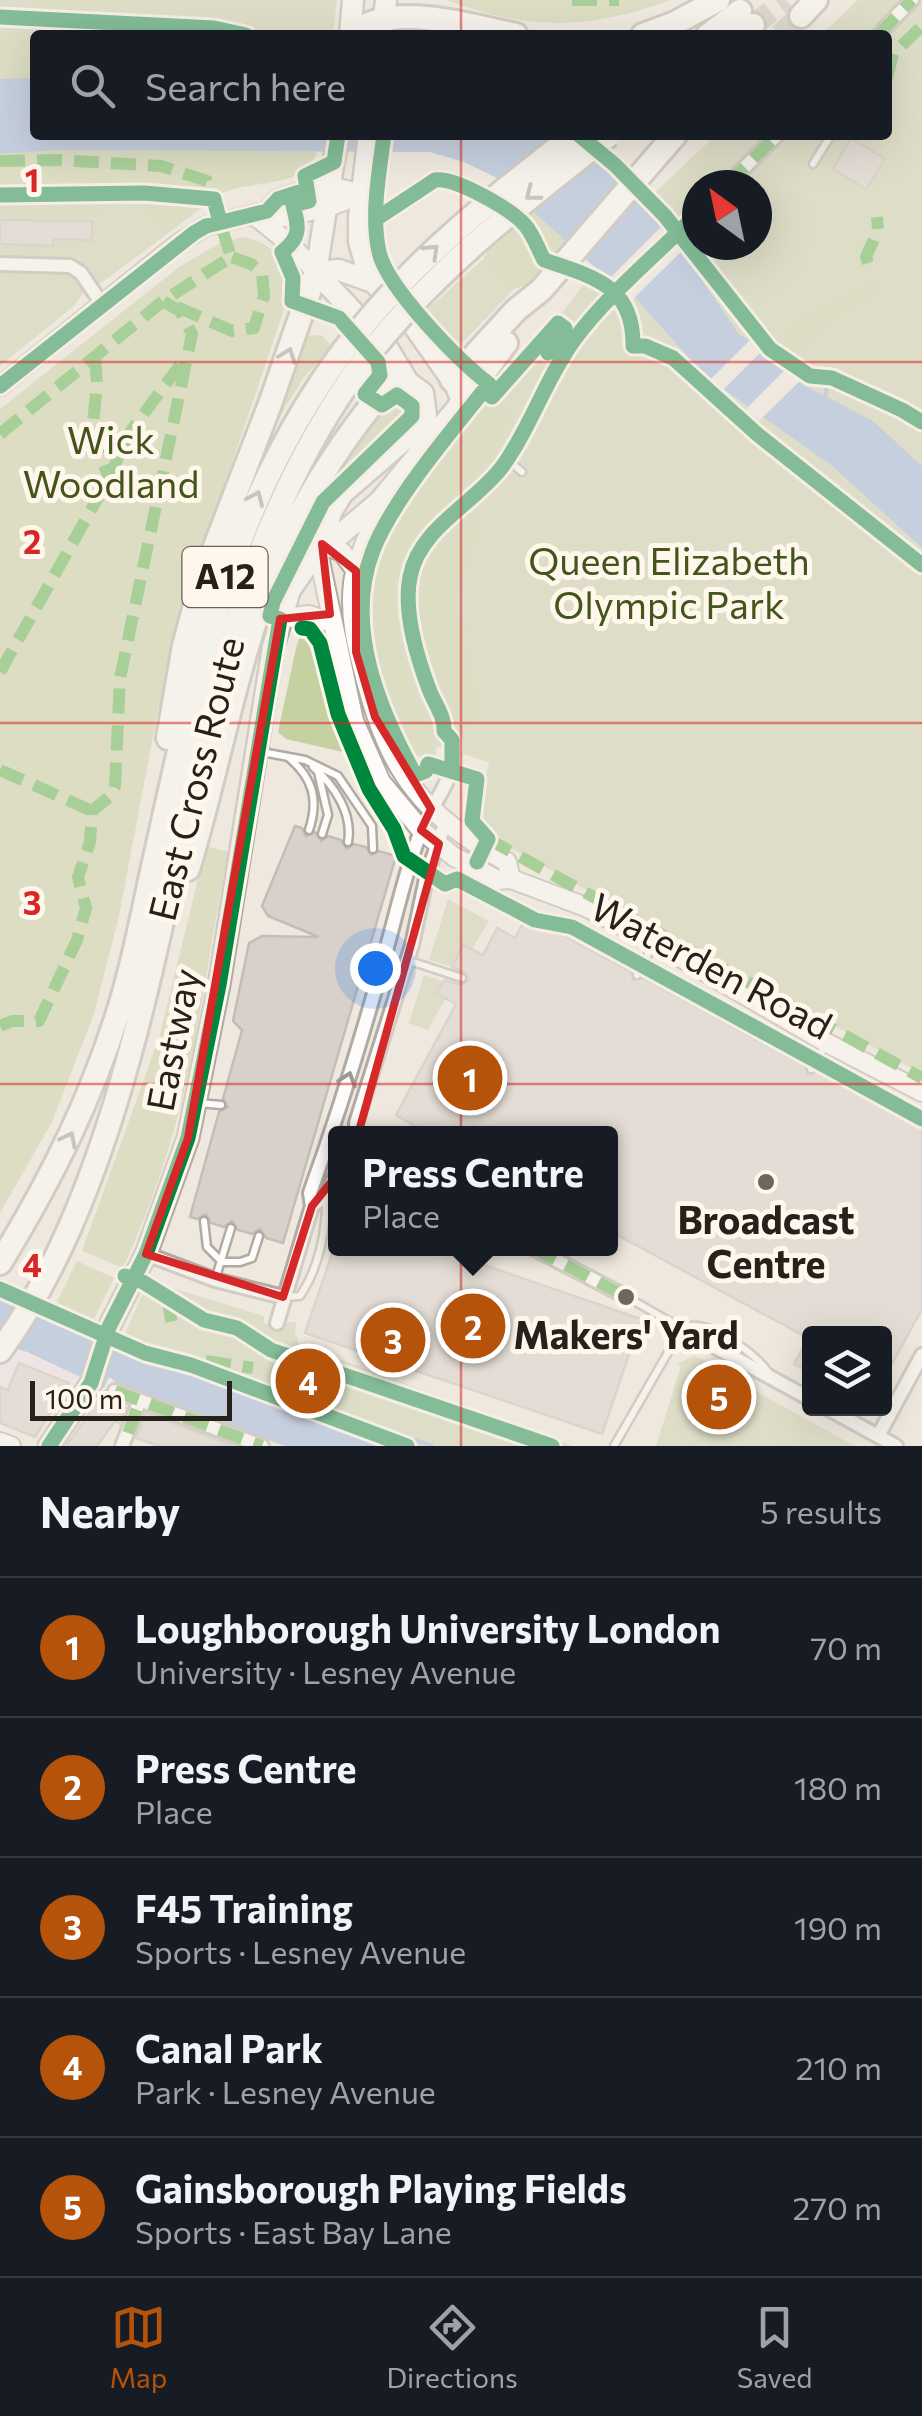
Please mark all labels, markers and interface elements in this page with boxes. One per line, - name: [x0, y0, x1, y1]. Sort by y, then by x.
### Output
- search box: [30, 30, 892, 140]
- icon: search: [65, 58, 120, 113]
- text: Search here: [145, 62, 346, 109]
- text: 1: [25, 159, 39, 199]
- north arrow: [682, 170, 772, 260]
- one-way arrow: [525, 183, 543, 200]
- one-way arrow: [420, 245, 439, 263]
- one-way arrow: [276, 347, 297, 364]
- park label: Wick Woodland: [23, 415, 199, 506]
- one-way arrow: [244, 490, 264, 508]
- text: 2: [23, 521, 41, 561]
- park label: Queen Elizabeth Olympic Park: [528, 536, 810, 627]
- road number: A12: [182, 547, 268, 607]
- street label: East Cross Route: [137, 632, 253, 925]
- text: 3: [23, 882, 41, 922]
- street label: Waterden Road: [584, 882, 841, 1048]
- your location: [350, 943, 401, 994]
- street label: Eastway: [135, 964, 208, 1115]
- pin: 1: [438, 1040, 502, 1116]
- one-way arrow: [336, 1072, 356, 1089]
- popup: [328, 1126, 618, 1256]
- one-way arrow: [57, 1131, 77, 1149]
- text: Press Centre: [362, 1148, 584, 1195]
- marker: Broadcast Centre: [755, 1171, 777, 1193]
- text: Place: [362, 1195, 440, 1235]
- place label: Broadcast Centre: [677, 1195, 855, 1286]
- text: 4: [22, 1244, 42, 1284]
- marker: Makers' Yard: [615, 1286, 637, 1308]
- pin: 2: [440, 1288, 506, 1364]
- pin: 3: [360, 1302, 426, 1378]
- place label: Makers' Yard: [513, 1310, 739, 1357]
- map controls: [802, 1326, 892, 1416]
- button: layers: [802, 1326, 892, 1416]
- pin: 4: [276, 1344, 340, 1418]
- pin: 5: [686, 1360, 752, 1434]
- scale bar: [30, 1376, 232, 1420]
- text: 100 m: [45, 1381, 123, 1415]
- text: Nearby: [40, 1485, 180, 1537]
- text: 5 results: [760, 1491, 882, 1531]
- text: Loughborough University London: [135, 1604, 721, 1651]
- text: 1: [65, 1627, 80, 1667]
- text: 70 m: [810, 1627, 882, 1667]
- text: University · Lesney Avenue: [135, 1651, 516, 1691]
- text: Press Centre: [135, 1744, 357, 1791]
- text: 2: [63, 1767, 82, 1807]
- text: 180 m: [794, 1767, 882, 1807]
- text: Place: [135, 1791, 213, 1831]
- text: F45 Training: [135, 1884, 353, 1931]
- text: 3: [63, 1907, 82, 1947]
- text: 190 m: [794, 1907, 882, 1947]
- text: Sports · Lesney Avenue: [135, 1931, 466, 1971]
- text: Canal Park: [135, 2024, 323, 2071]
- text: 4: [63, 2047, 82, 2087]
- text: 210 m: [796, 2047, 882, 2087]
- text: Park · Lesney Avenue: [135, 2071, 436, 2111]
- text: Gainsborough Playing Fields: [135, 2164, 627, 2211]
- text: 5: [63, 2187, 82, 2227]
- text: 270 m: [793, 2187, 882, 2227]
- text: Sports · East Bay Lane: [135, 2211, 452, 2251]
- tab: Map: [110, 2300, 167, 2394]
- tab: Directions: [386, 2300, 518, 2394]
- tab: Saved: [737, 2300, 812, 2394]

